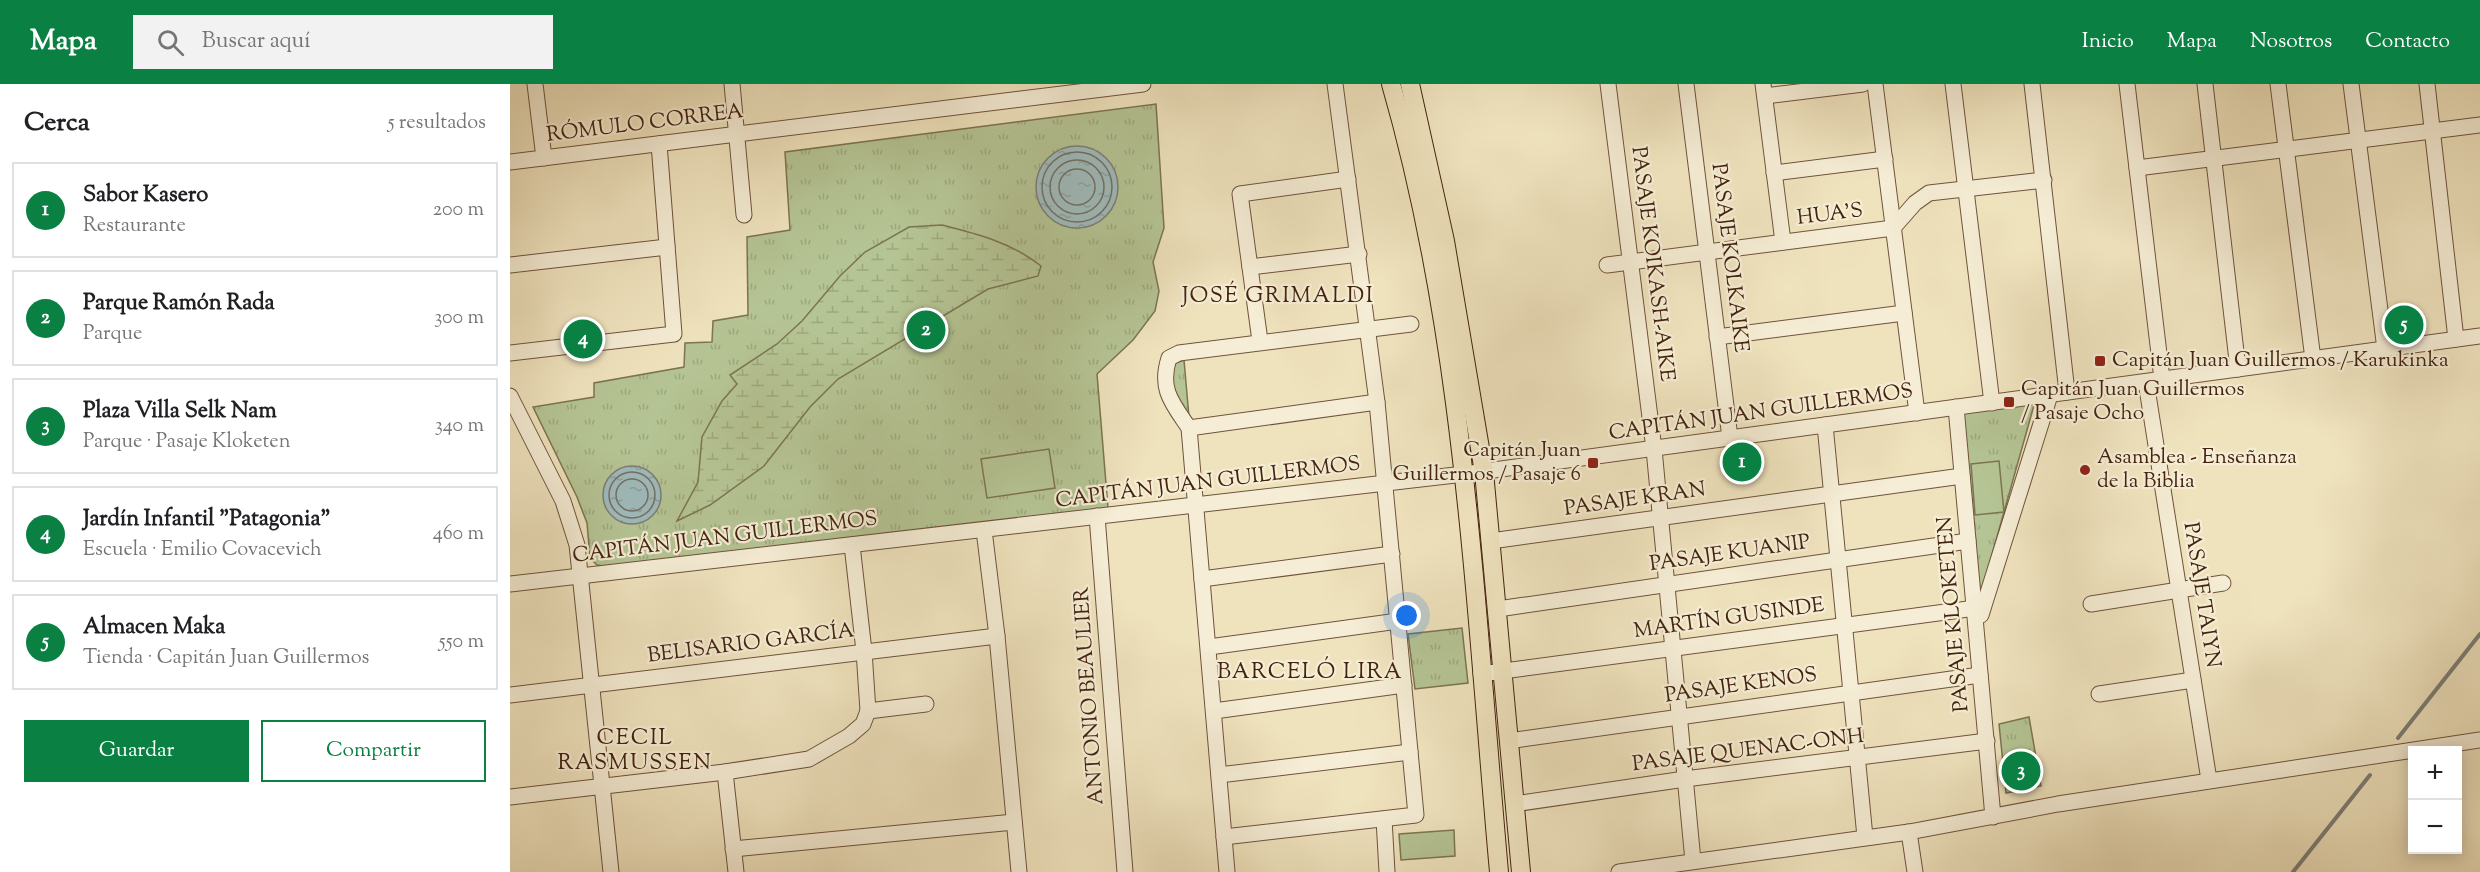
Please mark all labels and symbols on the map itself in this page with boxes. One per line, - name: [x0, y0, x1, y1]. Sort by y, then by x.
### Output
- street label: RÓMULO CORREA: [545, 97, 745, 151]
- street label: PASAJE KOIKASH-AIKE: [1623, 145, 1681, 384]
- street label: PASAJE KOLKAIKE: [1703, 162, 1756, 355]
- street label: HUA'S: [1795, 196, 1865, 234]
- district label: JOSÉ GRIMALDI: [1181, 280, 1374, 313]
- pin: 5: [2384, 302, 2424, 348]
- pin: 2: [906, 308, 946, 352]
- pin: 4: [564, 316, 602, 362]
- place label: Capitán Juan Guillermos / Karukinka: [2112, 346, 2449, 376]
- marker: Capitán Juan Guillermos / Karukinka: [2093, 354, 2107, 368]
- place label: Capitán Juan Guillermos / Pasaje Ocho: [2021, 375, 2244, 429]
- street label: CAPITÁN JUAN GUILLERMOS: [1607, 377, 1915, 449]
- marker: Capitán Juan Guillermos / Pasaje Ocho: [2002, 395, 2016, 409]
- place label: Capitán Juan Guillermos / Pasaje 6: [1393, 436, 1581, 490]
- pin: 1: [1722, 440, 1762, 484]
- place label: Asamblea - Enseñanza de la Biblia: [2097, 443, 2297, 497]
- street label: CAPITÁN JUAN GUILLERMOS: [1054, 449, 1362, 517]
- marker: Capitán Juan Guillermos / Pasaje 6: [1586, 456, 1600, 470]
- marker: Asamblea - Enseñanza de la Biblia: [2078, 463, 2092, 477]
- street label: PASAJE KRAN: [1562, 475, 1708, 525]
- street label: CAPITÁN JUAN GUILLERMOS: [571, 504, 879, 572]
- street label: PASAJE KLOKETEN: [1930, 515, 1978, 713]
- street label: PASAJE TAIYN: [2175, 520, 2227, 670]
- street label: PASAJE KUANIP: [1648, 528, 1812, 580]
- street label: ANTONIO BEAULIER: [1067, 586, 1113, 806]
- street label: MARTÍN GUSINDE: [1632, 591, 1827, 647]
- your location: [1392, 601, 1421, 630]
- street label: BELISARIO GARCÍA: [646, 616, 856, 672]
- district label: BARCELÓ LIRA: [1217, 656, 1403, 689]
- street label: PASAJE KENOS: [1663, 660, 1819, 712]
- street label: PASAJE QUENAC-ONH: [1631, 722, 1866, 780]
- district label: CECIL RASMUSSEN: [558, 723, 712, 780]
- pin: 3: [2002, 748, 2040, 794]

